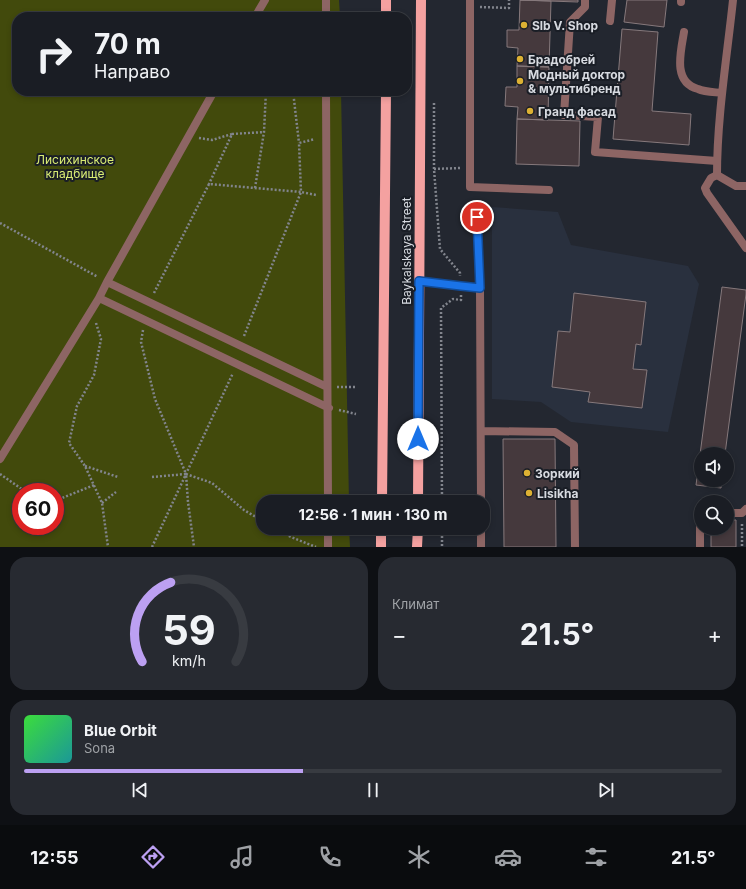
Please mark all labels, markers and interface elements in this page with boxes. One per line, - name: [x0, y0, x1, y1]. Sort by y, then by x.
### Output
- place label: Slb V. Shop: [532, 18, 598, 33]
- marker: Slb V. Shop: [519, 20, 529, 30]
- text: 70 m: [94, 27, 161, 61]
- icon: right: [28, 28, 80, 80]
- place label: Брадобрей: [528, 52, 595, 67]
- marker: Брадобрей: [515, 54, 525, 64]
- text: Направо: [94, 61, 170, 82]
- place label: Модный доктор & мультибренд: [528, 67, 626, 96]
- marker: Модный доктор & мультибренд: [515, 76, 525, 86]
- place label: Гранд фасад: [538, 104, 616, 119]
- marker: Гранд фасад: [525, 106, 535, 116]
- park label: Лисихинское кладбище: [36, 152, 114, 181]
- street label: Baykalskaya Street: [399, 197, 414, 305]
- pin: [460, 200, 494, 234]
- icon: arrive: [466, 206, 488, 228]
- position arrow: [397, 418, 439, 460]
- map controls: [694, 447, 734, 535]
- button: sound: [694, 447, 734, 487]
- place label: Зоркий: [535, 466, 580, 481]
- marker: Зоркий: [522, 468, 532, 478]
- speed limit sign: 60: [12, 483, 64, 535]
- place label: Lisikha: [537, 486, 578, 501]
- marker: Lisikha: [524, 488, 534, 498]
- button: search: [694, 495, 734, 535]
- text: 12:56 · 1 мин · 130 m: [299, 505, 447, 524]
- text: Климат: [392, 596, 439, 612]
- text: 59: [162, 604, 216, 654]
- text: 21.5°: [520, 616, 594, 652]
- text: −: [392, 622, 407, 648]
- text: +: [707, 622, 722, 648]
- text: km/h: [172, 651, 206, 668]
- text: Blue Orbit: [84, 721, 157, 740]
- text: Sona: [84, 740, 115, 756]
- icon: previous: [129, 779, 151, 801]
- icon: pause: [362, 779, 384, 801]
- icon: next: [595, 779, 617, 801]
- icon: directions: [139, 843, 167, 871]
- icon: music: [228, 843, 256, 871]
- icon: phone: [316, 843, 344, 871]
- icon: climate: [405, 843, 433, 871]
- icon: car: [494, 843, 522, 871]
- icon: filters: [582, 843, 610, 871]
- text: 12:55: [30, 847, 78, 868]
- text: 21.5°: [671, 847, 716, 868]

